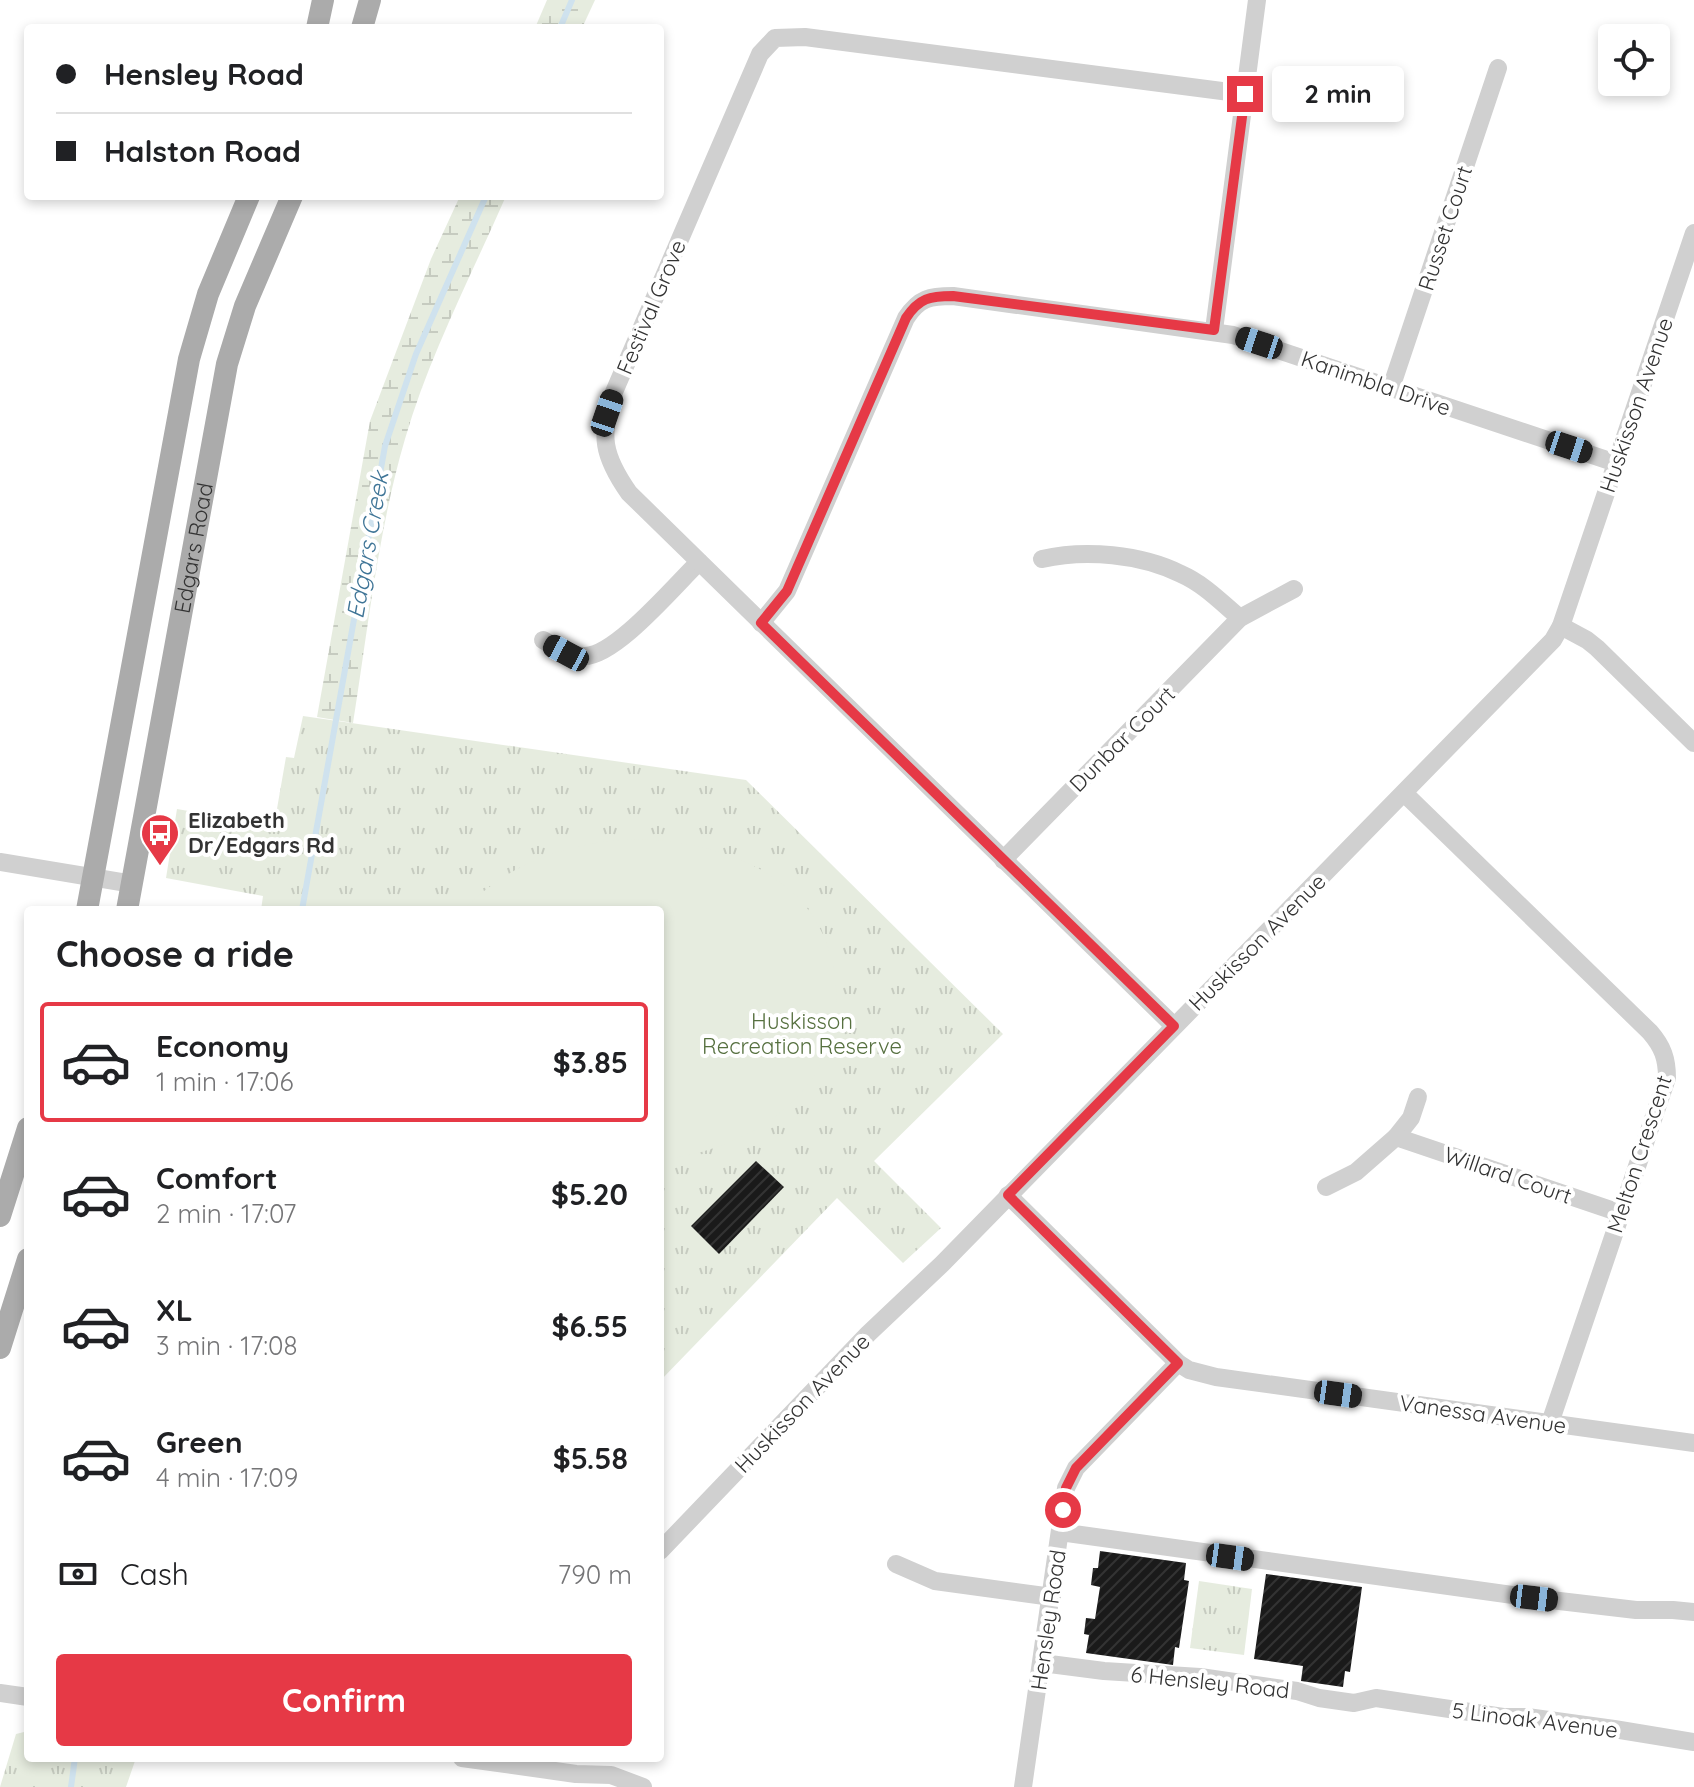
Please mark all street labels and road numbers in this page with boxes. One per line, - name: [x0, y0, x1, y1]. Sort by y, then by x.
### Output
- street label: Russet Court: [1412, 162, 1478, 294]
- street label: Festival Grove: [610, 236, 692, 378]
- street label: Huskisson Avenue: [1593, 314, 1679, 496]
- street label: Kanimbla Drive: [1298, 344, 1454, 422]
- street label: Edgars Road: [168, 481, 219, 616]
- street label: Dunbar Court: [1063, 680, 1181, 798]
- street label: Huskisson Avenue: [1182, 867, 1332, 1017]
- street label: Melton Crescent: [1600, 1072, 1678, 1236]
- street label: Willard Court: [1441, 1140, 1575, 1210]
- street label: Huskisson Avenue: [728, 1327, 876, 1479]
- street label: Vanessa Avenue: [1398, 1388, 1568, 1440]
- street label: Hensley Road: [1024, 1548, 1072, 1692]
- street label: 6 Hensley Road: [1129, 1660, 1291, 1704]
- street label: 5 Linoak Avenue: [1451, 1696, 1619, 1744]

